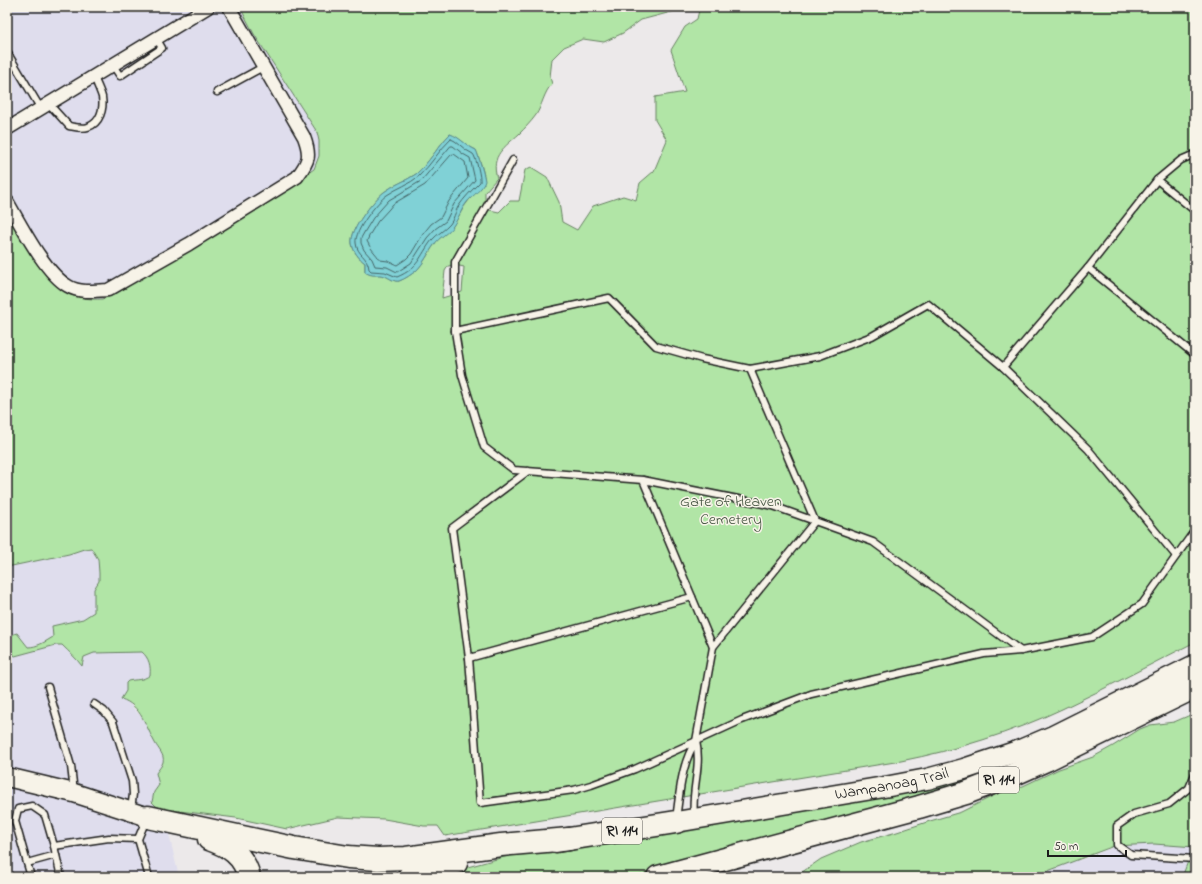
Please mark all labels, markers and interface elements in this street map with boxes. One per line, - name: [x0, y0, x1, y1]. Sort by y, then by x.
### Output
- park label: Gate of Heaven Cemetery: [680, 490, 782, 532]
- street label: Wampanoag Trail: [833, 762, 952, 807]
- road number: RI 114: [979, 767, 1019, 793]
- road number: RI 114: [602, 818, 642, 844]
- scale bar: [1048, 832, 1126, 858]
- text: 50 m: [1054, 838, 1078, 856]

